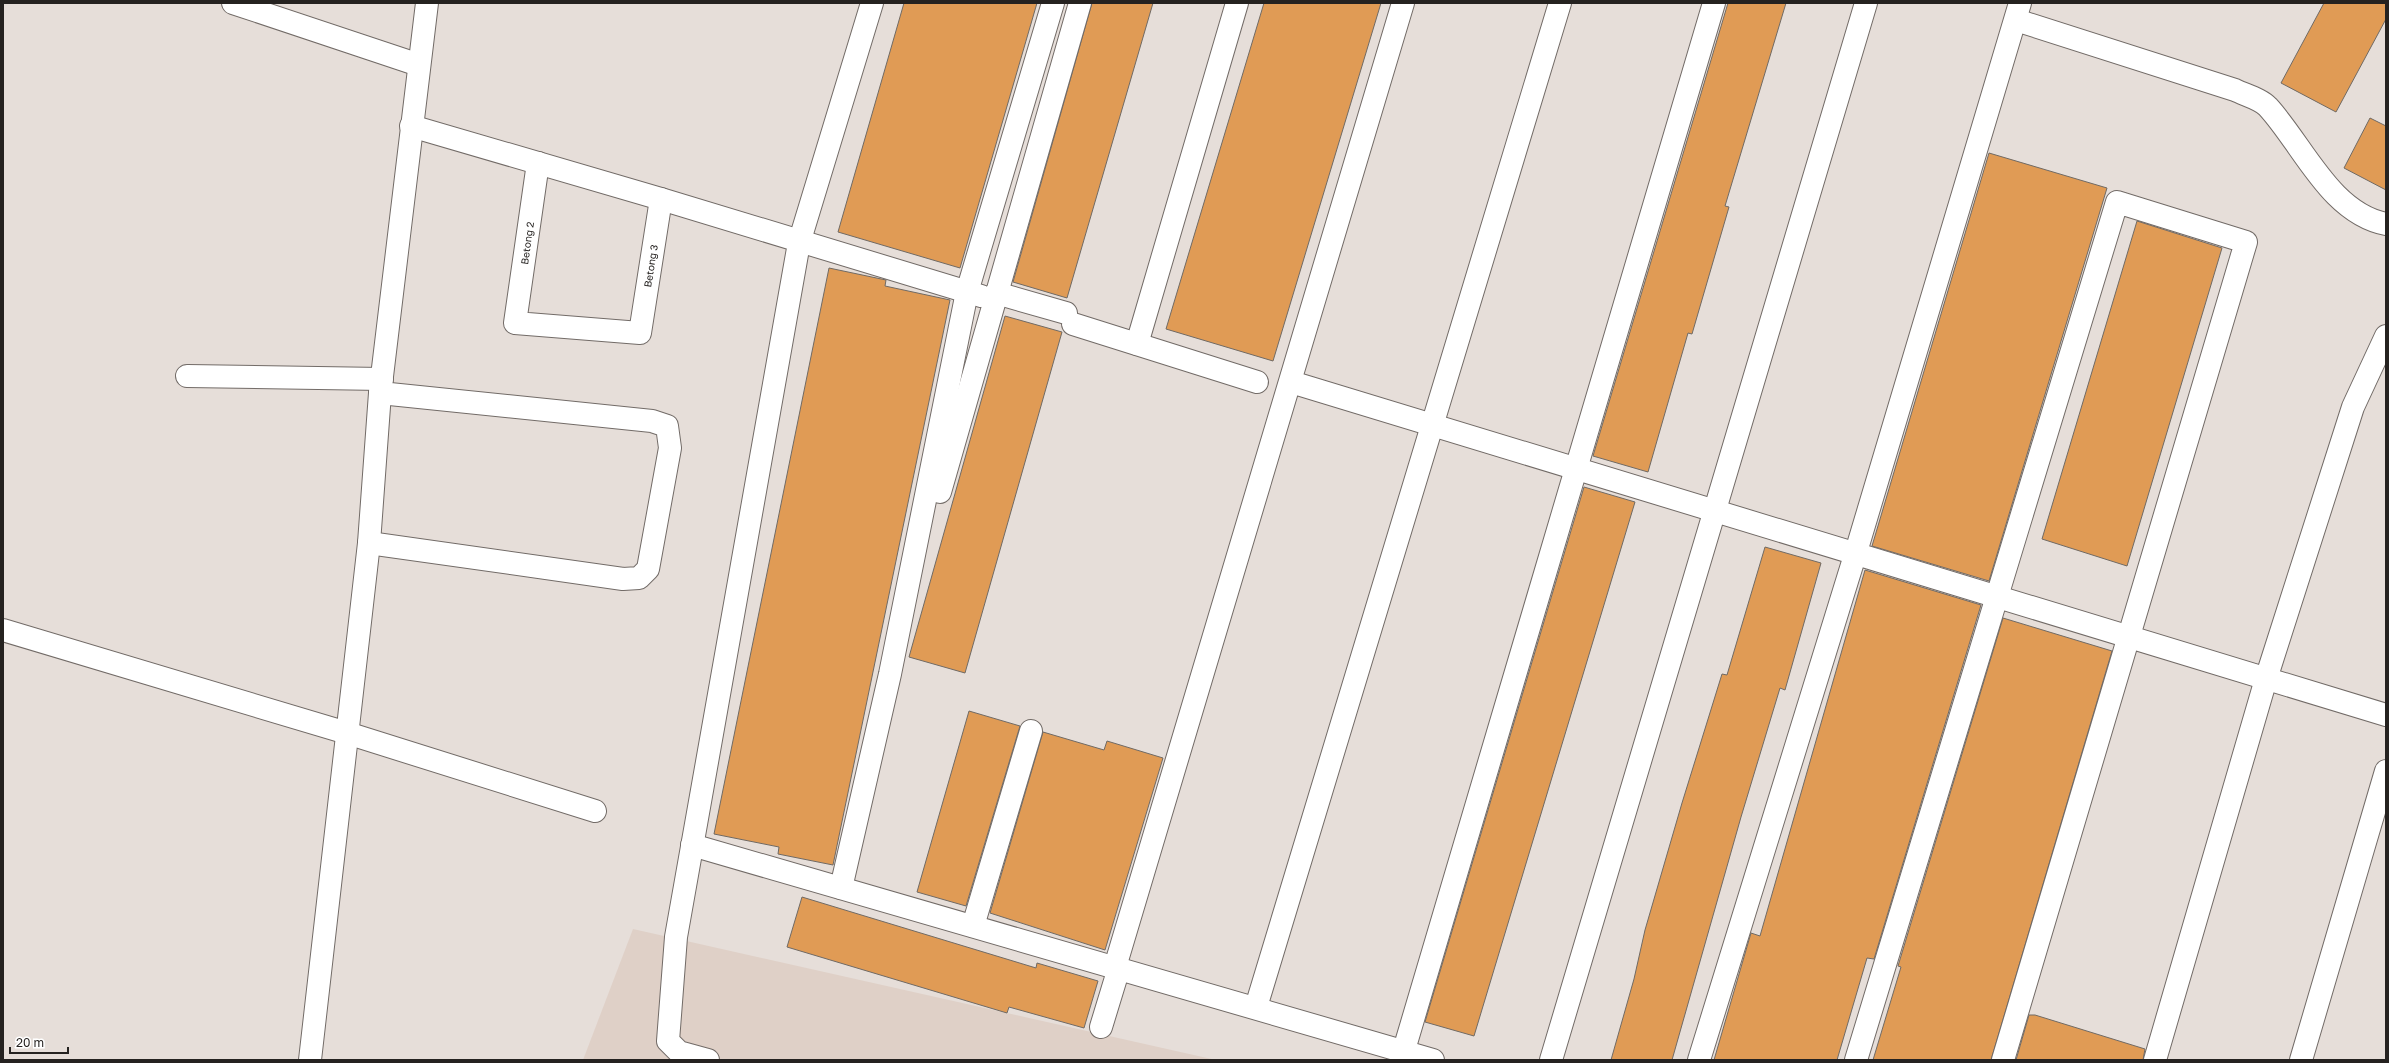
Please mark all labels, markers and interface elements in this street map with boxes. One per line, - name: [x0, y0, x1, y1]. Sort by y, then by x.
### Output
- street label: Betong 2: [518, 221, 536, 265]
- street label: Betong 3: [641, 243, 660, 288]
- scale bar: [10, 1029, 68, 1055]
- text: 20 m: [16, 1035, 44, 1050]

